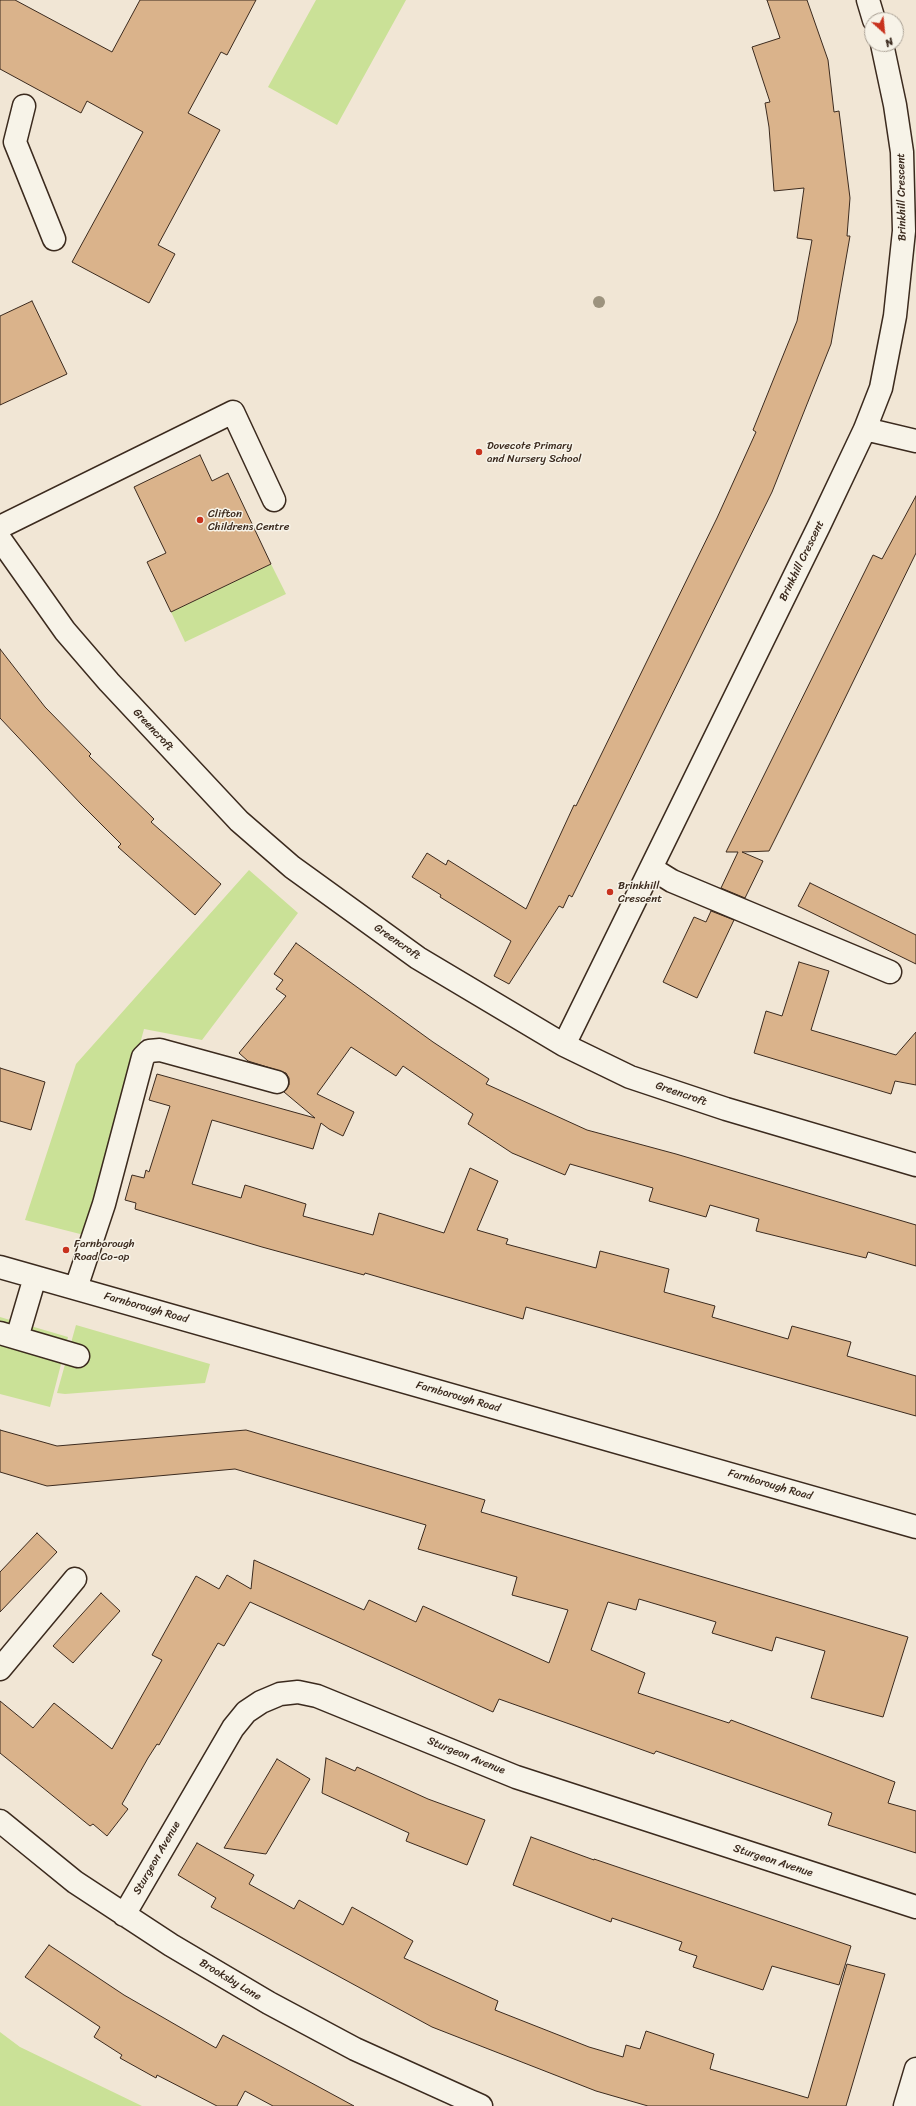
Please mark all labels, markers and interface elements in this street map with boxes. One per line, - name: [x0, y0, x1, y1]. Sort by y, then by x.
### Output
- north arrow: [864, 12, 904, 52]
- text: N: [882, 32, 897, 52]
- street label: Brinkhill Crescent: [895, 153, 909, 241]
- place label: Dovecote Primary and Nursery School: [487, 439, 581, 465]
- marker: Dovecote Primary and Nursery School: [474, 447, 484, 457]
- place label: Clifton Childrens Centre: [208, 507, 289, 533]
- marker: Clifton Childrens Centre: [195, 515, 205, 525]
- street label: Brinkhill Crescent: [777, 518, 827, 604]
- street label: Greencroft: [130, 706, 176, 754]
- place label: Brinkhill Crescent: [618, 879, 662, 905]
- marker: Brinkhill Crescent: [605, 887, 615, 897]
- street label: Greencroft: [371, 921, 423, 963]
- street label: Greencroft: [654, 1079, 708, 1109]
- place label: Farnborough Road Co-op: [74, 1237, 135, 1263]
- marker: Farnborough Road Co-op: [61, 1245, 71, 1255]
- street label: Farnborough Road: [102, 1290, 190, 1326]
- street label: Farnborough Road: [414, 1379, 502, 1415]
- street label: Farnborough Road: [726, 1467, 814, 1503]
- street label: Sturgeon Avenue: [425, 1734, 507, 1778]
- street label: Sturgeon Avenue: [131, 1819, 183, 1897]
- street label: Sturgeon Avenue: [732, 1842, 814, 1880]
- street label: Brooksby Lane: [197, 1956, 263, 2004]

